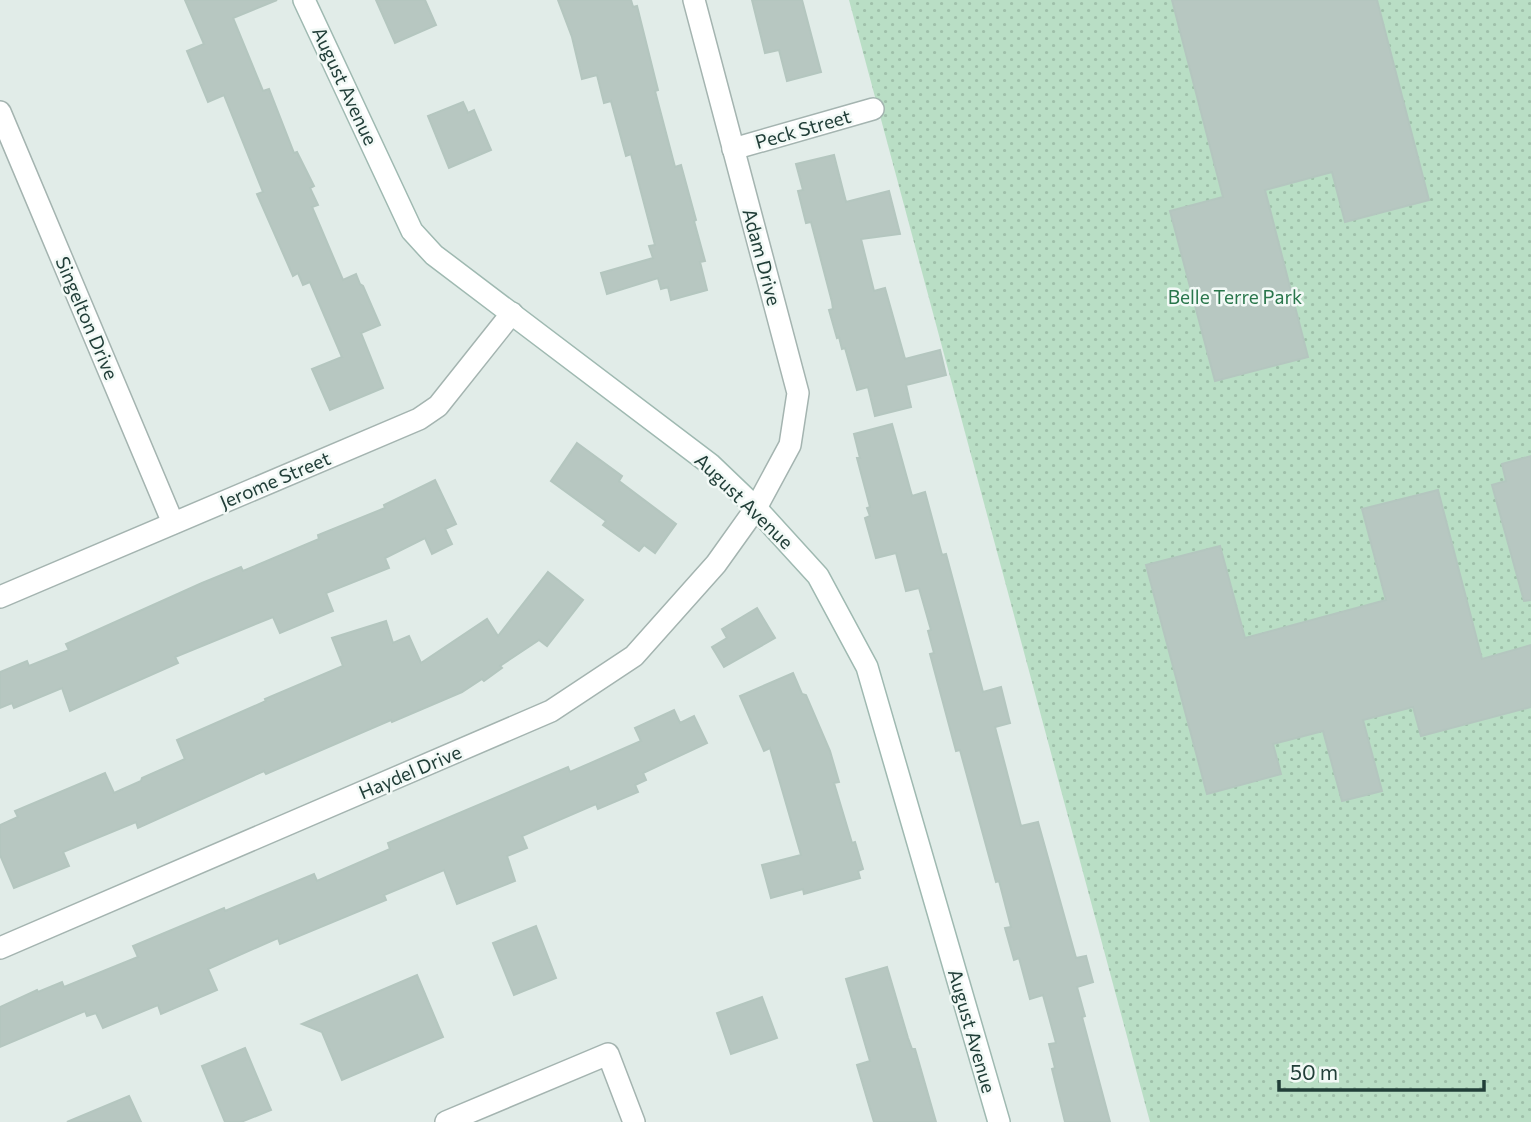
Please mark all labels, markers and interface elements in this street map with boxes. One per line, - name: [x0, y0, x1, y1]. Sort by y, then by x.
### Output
- street label: August Avenue: [308, 23, 383, 149]
- street label: Peck Street: [752, 104, 854, 153]
- street label: Adam Drive: [738, 206, 786, 308]
- street label: Singelton Drive: [51, 253, 124, 383]
- park label: Belle Terre Park: [1168, 285, 1302, 308]
- street label: Jerome Street: [216, 446, 334, 513]
- street label: August Avenue: [690, 448, 798, 553]
- street label: Haydel Drive: [355, 740, 464, 803]
- street label: August Avenue: [944, 966, 1001, 1095]
- scale bar: [1279, 1048, 1484, 1092]
- text: 50 m: [1290, 1059, 1338, 1084]

